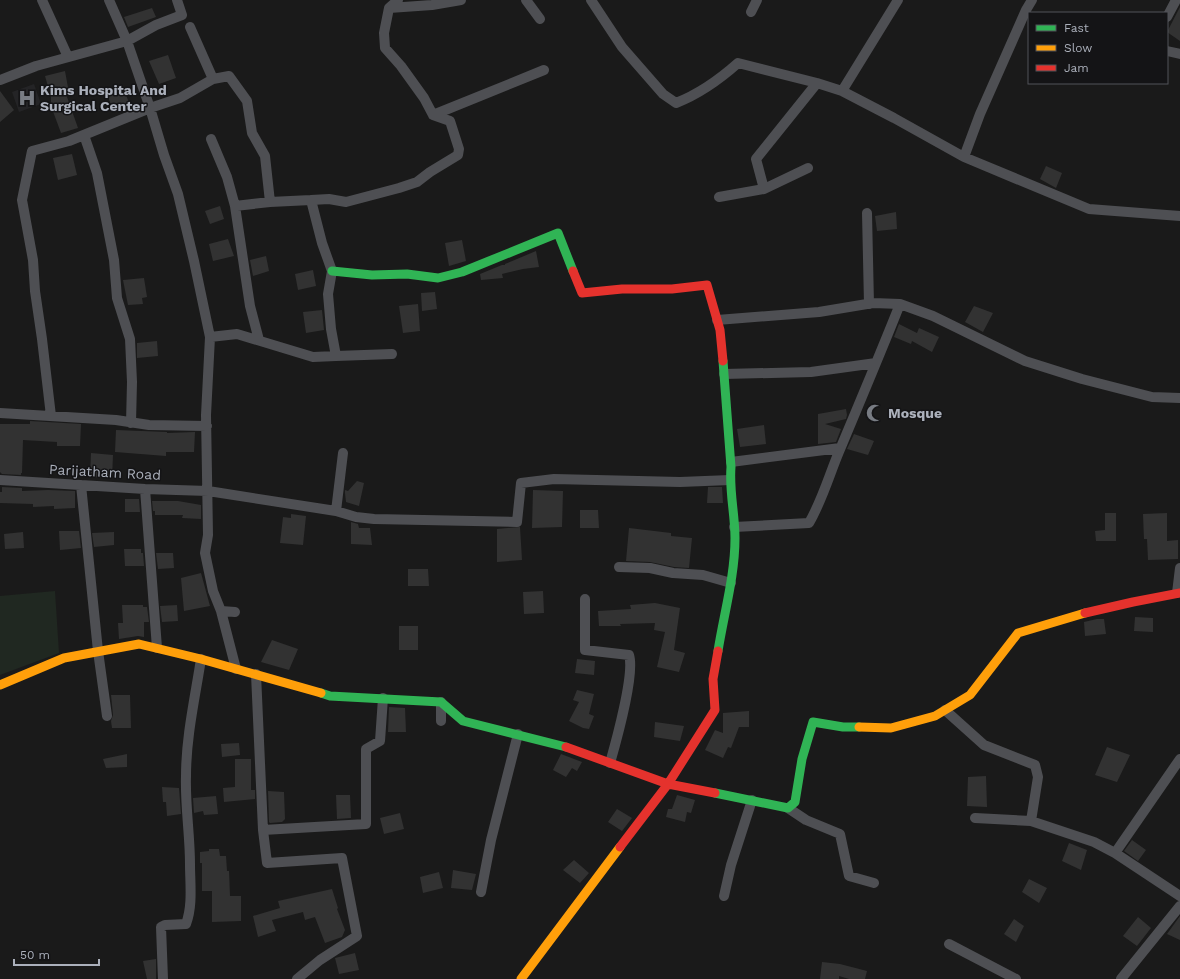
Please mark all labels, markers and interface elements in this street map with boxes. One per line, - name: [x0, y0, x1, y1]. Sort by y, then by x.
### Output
- legend: [1028, 12, 1168, 84]
- text: Fast: [1064, 21, 1089, 35]
- text: Slow: [1064, 41, 1092, 55]
- text: Jam: [1064, 61, 1089, 75]
- place label: Kims Hospital And Surgical Center: [40, 82, 167, 114]
- hospital icon: Kims Hospital And Surgical Center: [17, 88, 37, 108]
- mosque icon: Mosque: [865, 403, 885, 423]
- place label: Mosque: [888, 405, 942, 421]
- street label: Parijatham Road: [49, 461, 161, 483]
- scale bar: [14, 941, 99, 967]
- text: 50 m: [20, 948, 50, 962]

